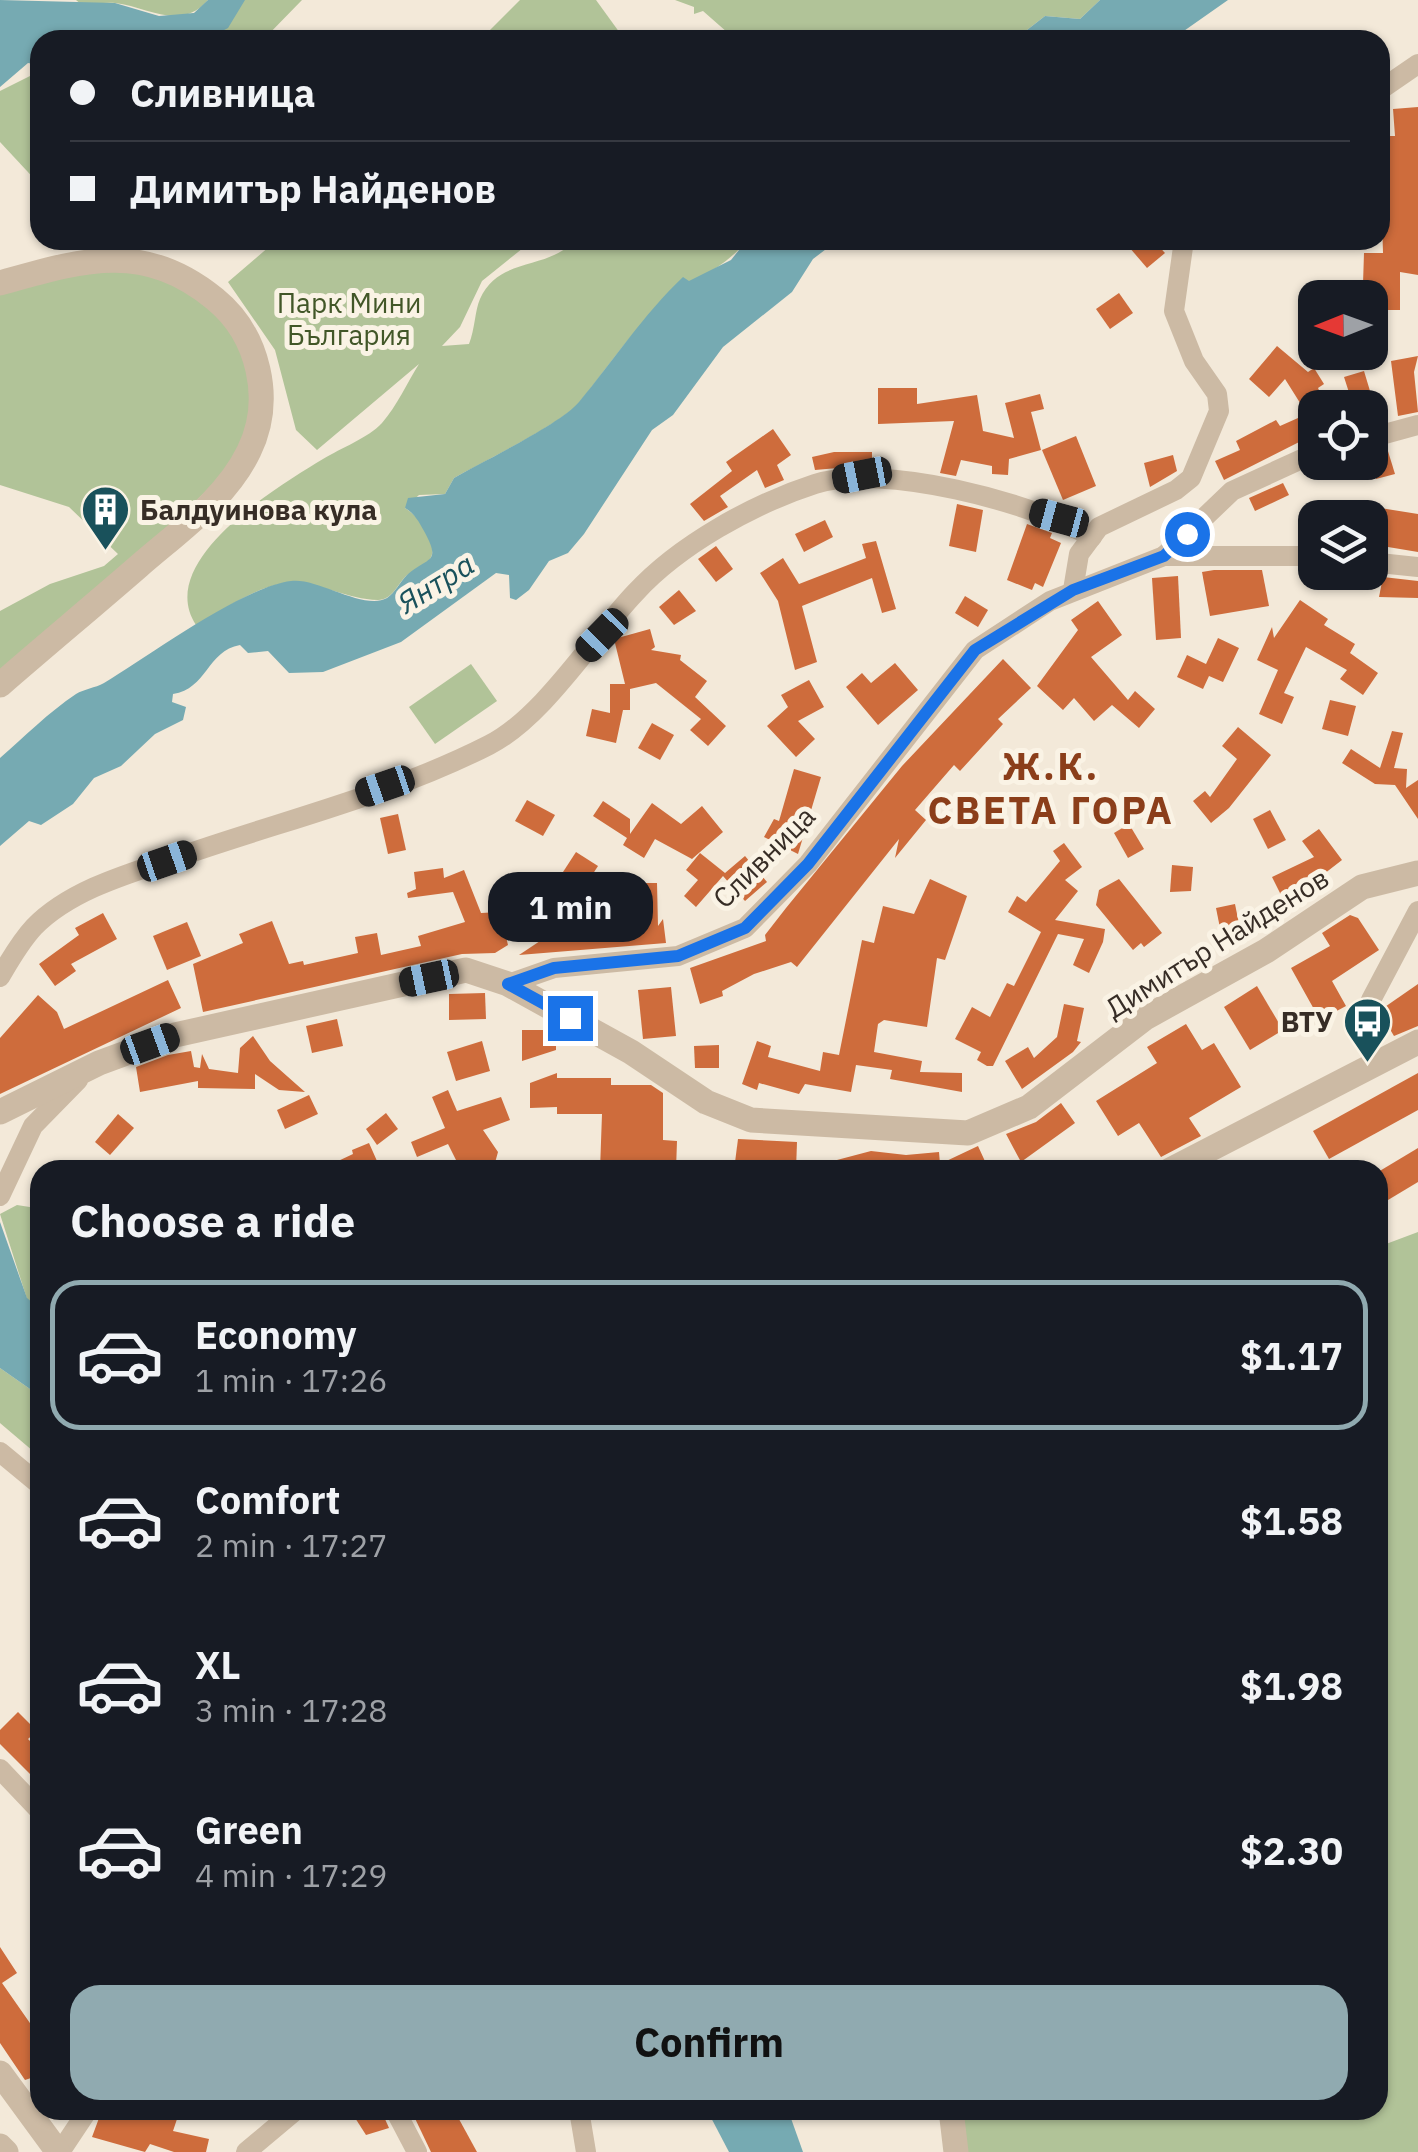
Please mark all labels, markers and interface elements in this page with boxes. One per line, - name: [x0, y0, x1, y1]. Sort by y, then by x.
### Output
- text: Сливница: [130, 68, 315, 117]
- text: Димитър Найденов: [130, 164, 496, 213]
- north arrow: [1298, 280, 1388, 370]
- map controls: [1298, 280, 1388, 590]
- park label: Парк Мини България: [277, 284, 421, 353]
- button: locate: [1298, 390, 1388, 480]
- car: [830, 455, 894, 495]
- building icon: Балдуинова кула: [79, 484, 131, 552]
- place label: Балдуинова кула: [140, 491, 377, 528]
- car: [1026, 496, 1092, 540]
- button: layers: [1298, 500, 1388, 590]
- route start: [1165, 512, 1210, 557]
- water label: Янтра: [389, 544, 481, 622]
- car: [570, 603, 634, 667]
- district label: Ж.К. СВЕТА ГОРА: [928, 741, 1174, 834]
- car: [352, 762, 418, 810]
- street label: Сливница: [705, 798, 823, 916]
- car: [134, 837, 200, 885]
- street label: Димитър Найденов: [1098, 859, 1335, 1026]
- callout: 1 min: [488, 873, 652, 943]
- text: 1 min: [529, 886, 612, 928]
- car: [397, 957, 461, 999]
- route end: [548, 996, 593, 1041]
- bus stop icon: ВТУ: [1342, 996, 1394, 1064]
- place label: ВТУ: [1281, 1003, 1333, 1040]
- car: [117, 1020, 183, 1068]
- text: Choose a ride: [70, 1191, 355, 1249]
- icon: car: [75, 1310, 165, 1400]
- text: Economy: [195, 1310, 357, 1359]
- text: $1.17: [1240, 1331, 1343, 1380]
- text: 1 min · 17:26: [195, 1359, 388, 1401]
- icon: car: [75, 1475, 165, 1565]
- text: Comfort: [195, 1475, 340, 1524]
- text: $1.58: [1240, 1496, 1343, 1545]
- text: 2 min · 17:27: [195, 1524, 388, 1566]
- icon: car: [75, 1640, 165, 1730]
- text: XL: [195, 1640, 241, 1689]
- text: $1.98: [1240, 1661, 1343, 1710]
- text: 3 min · 17:28: [195, 1689, 388, 1731]
- icon: car: [75, 1805, 165, 1895]
- text: Green: [195, 1805, 303, 1854]
- text: $2.30: [1240, 1826, 1343, 1875]
- text: 4 min · 17:29: [195, 1854, 388, 1896]
- button: Confirm: [70, 1985, 1348, 2100]

